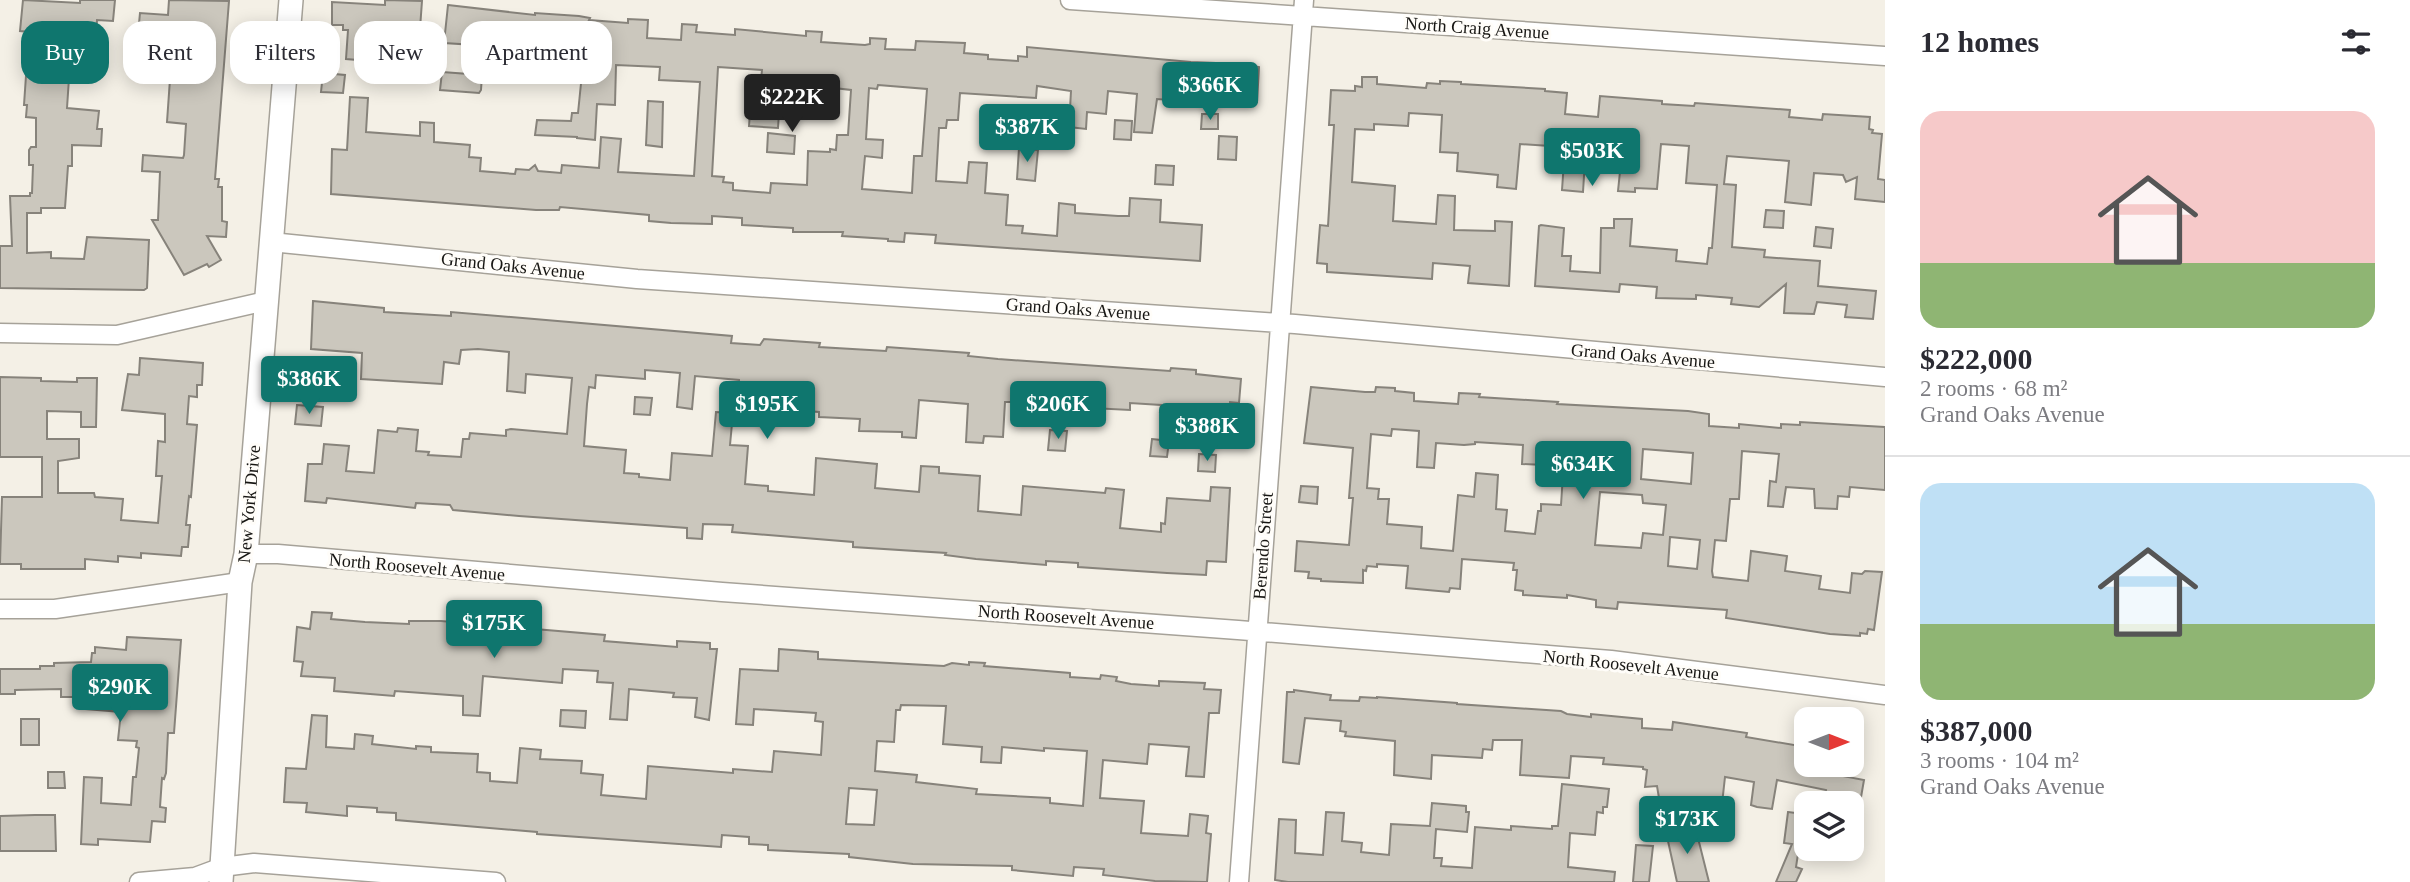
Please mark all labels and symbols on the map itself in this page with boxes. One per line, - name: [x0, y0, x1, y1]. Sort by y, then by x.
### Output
- street label: North Craig Avenue: [1404, 13, 1550, 43]
- pin: $366K: [1161, 62, 1259, 122]
- pin: $222K: [743, 74, 841, 134]
- pin: $387K: [978, 104, 1076, 164]
- pin: $503K: [1543, 128, 1641, 188]
- street label: Grand Oaks Avenue: [440, 248, 586, 284]
- street label: Grand Oaks Avenue: [1005, 294, 1151, 324]
- street label: Grand Oaks Avenue: [1570, 340, 1716, 372]
- pin: $386K: [260, 356, 358, 416]
- pin: $195K: [718, 382, 816, 441]
- pin: $206K: [1009, 382, 1107, 441]
- pin: $388K: [1158, 404, 1256, 463]
- pin: $634K: [1534, 442, 1632, 501]
- street label: New York Drive: [234, 444, 264, 564]
- street label: Berendo Street: [1249, 492, 1277, 600]
- street label: North Roosevelt Avenue: [328, 549, 506, 585]
- pin: $175K: [445, 600, 543, 660]
- street label: North Roosevelt Avenue: [977, 601, 1155, 633]
- street label: North Roosevelt Avenue: [1542, 646, 1720, 684]
- pin: $290K: [71, 664, 169, 724]
- north arrow: [1794, 707, 1864, 777]
- pin: $173K: [1638, 796, 1736, 856]

